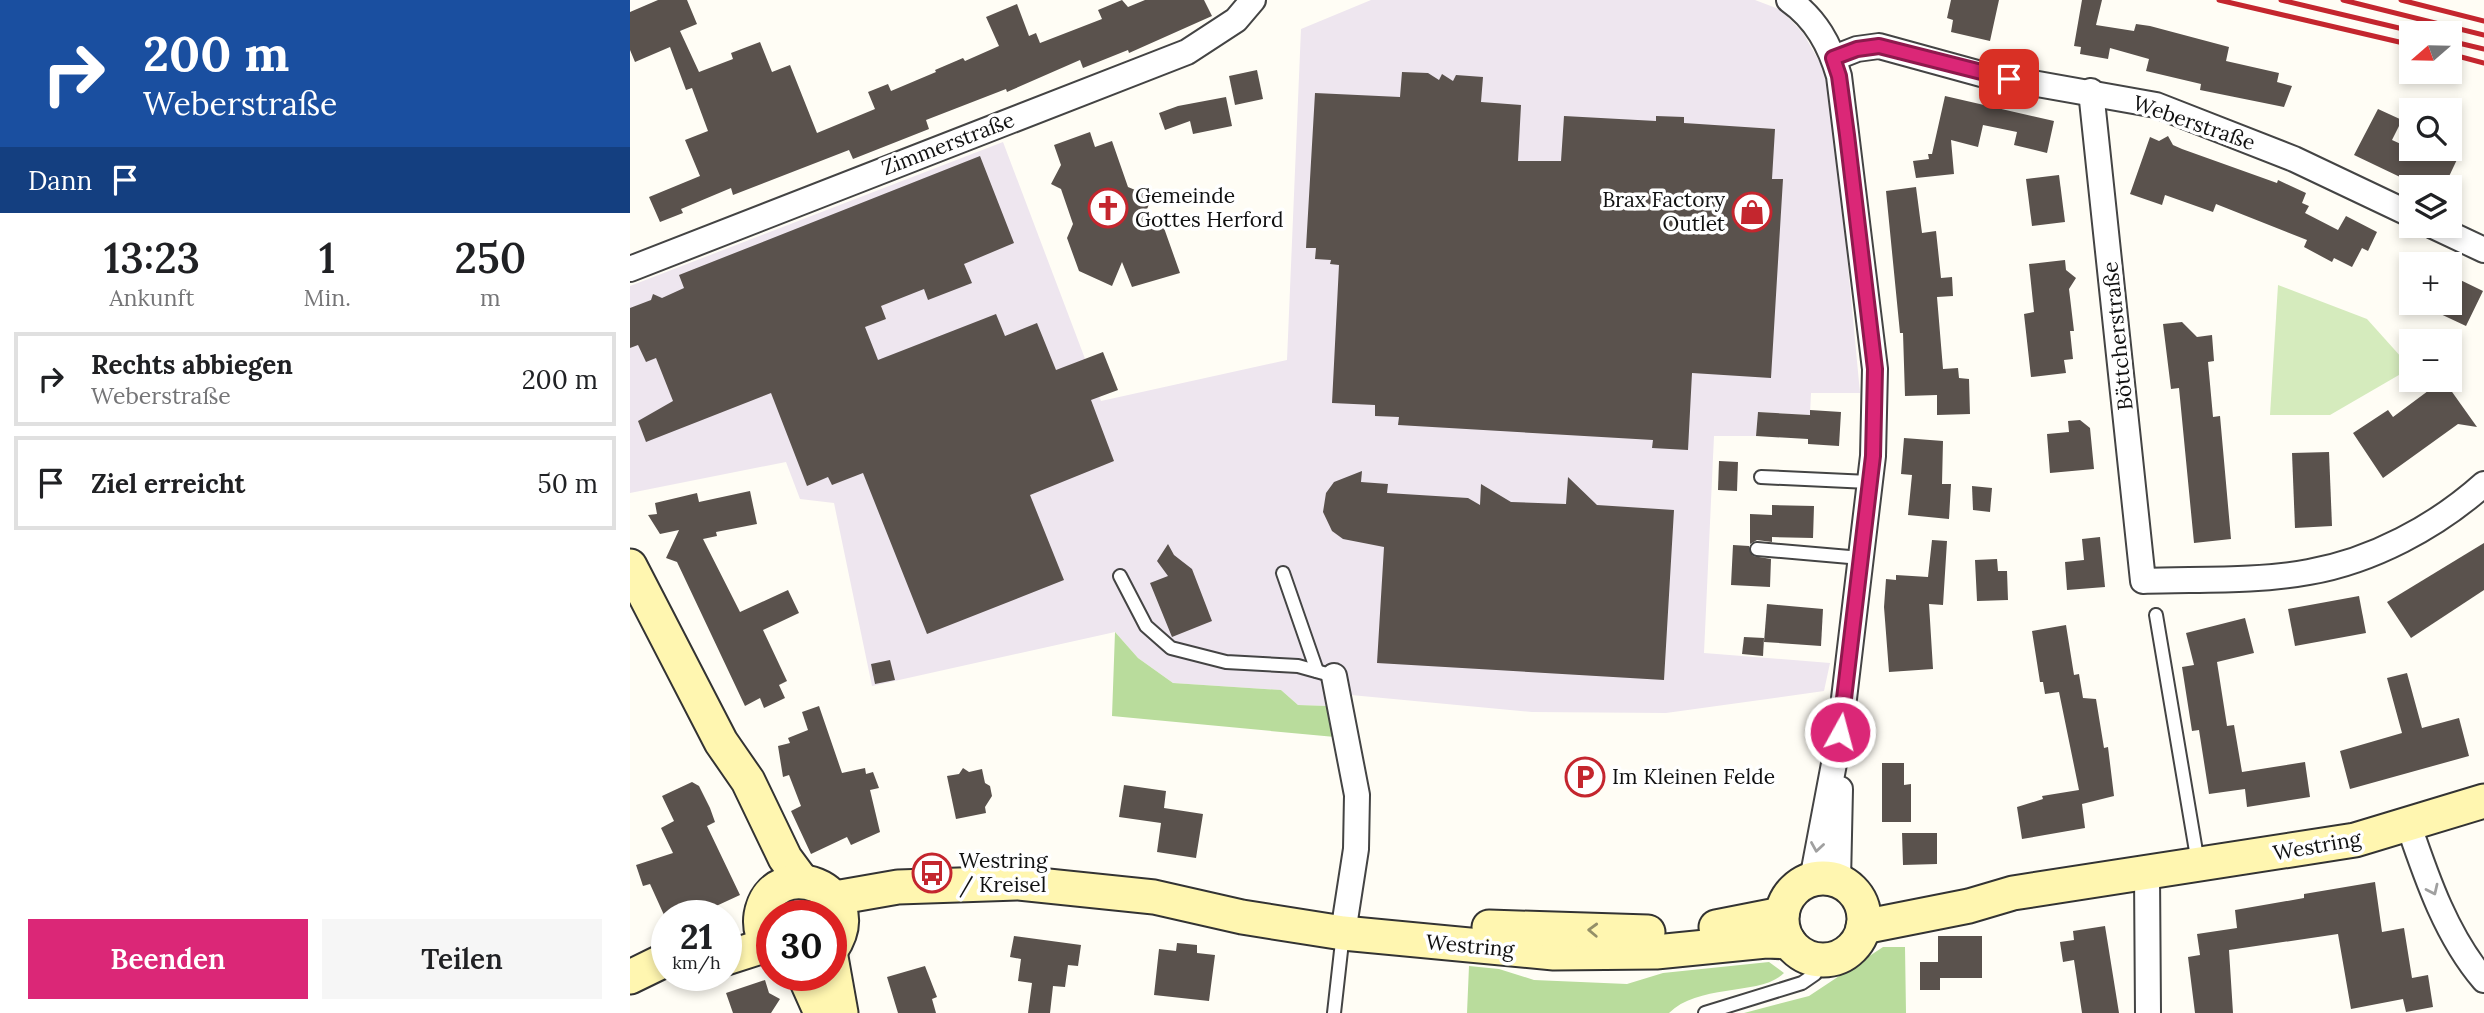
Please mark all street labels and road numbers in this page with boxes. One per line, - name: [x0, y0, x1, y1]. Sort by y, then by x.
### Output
- street label: Weberstraße: [2129, 89, 2259, 156]
- street label: Zimmerstraße: [878, 106, 1018, 181]
- street label: Böttcherstraße: [2096, 260, 2139, 412]
- street label: Westring: [2271, 824, 2363, 867]
- street label: Westring: [1425, 928, 1516, 963]

